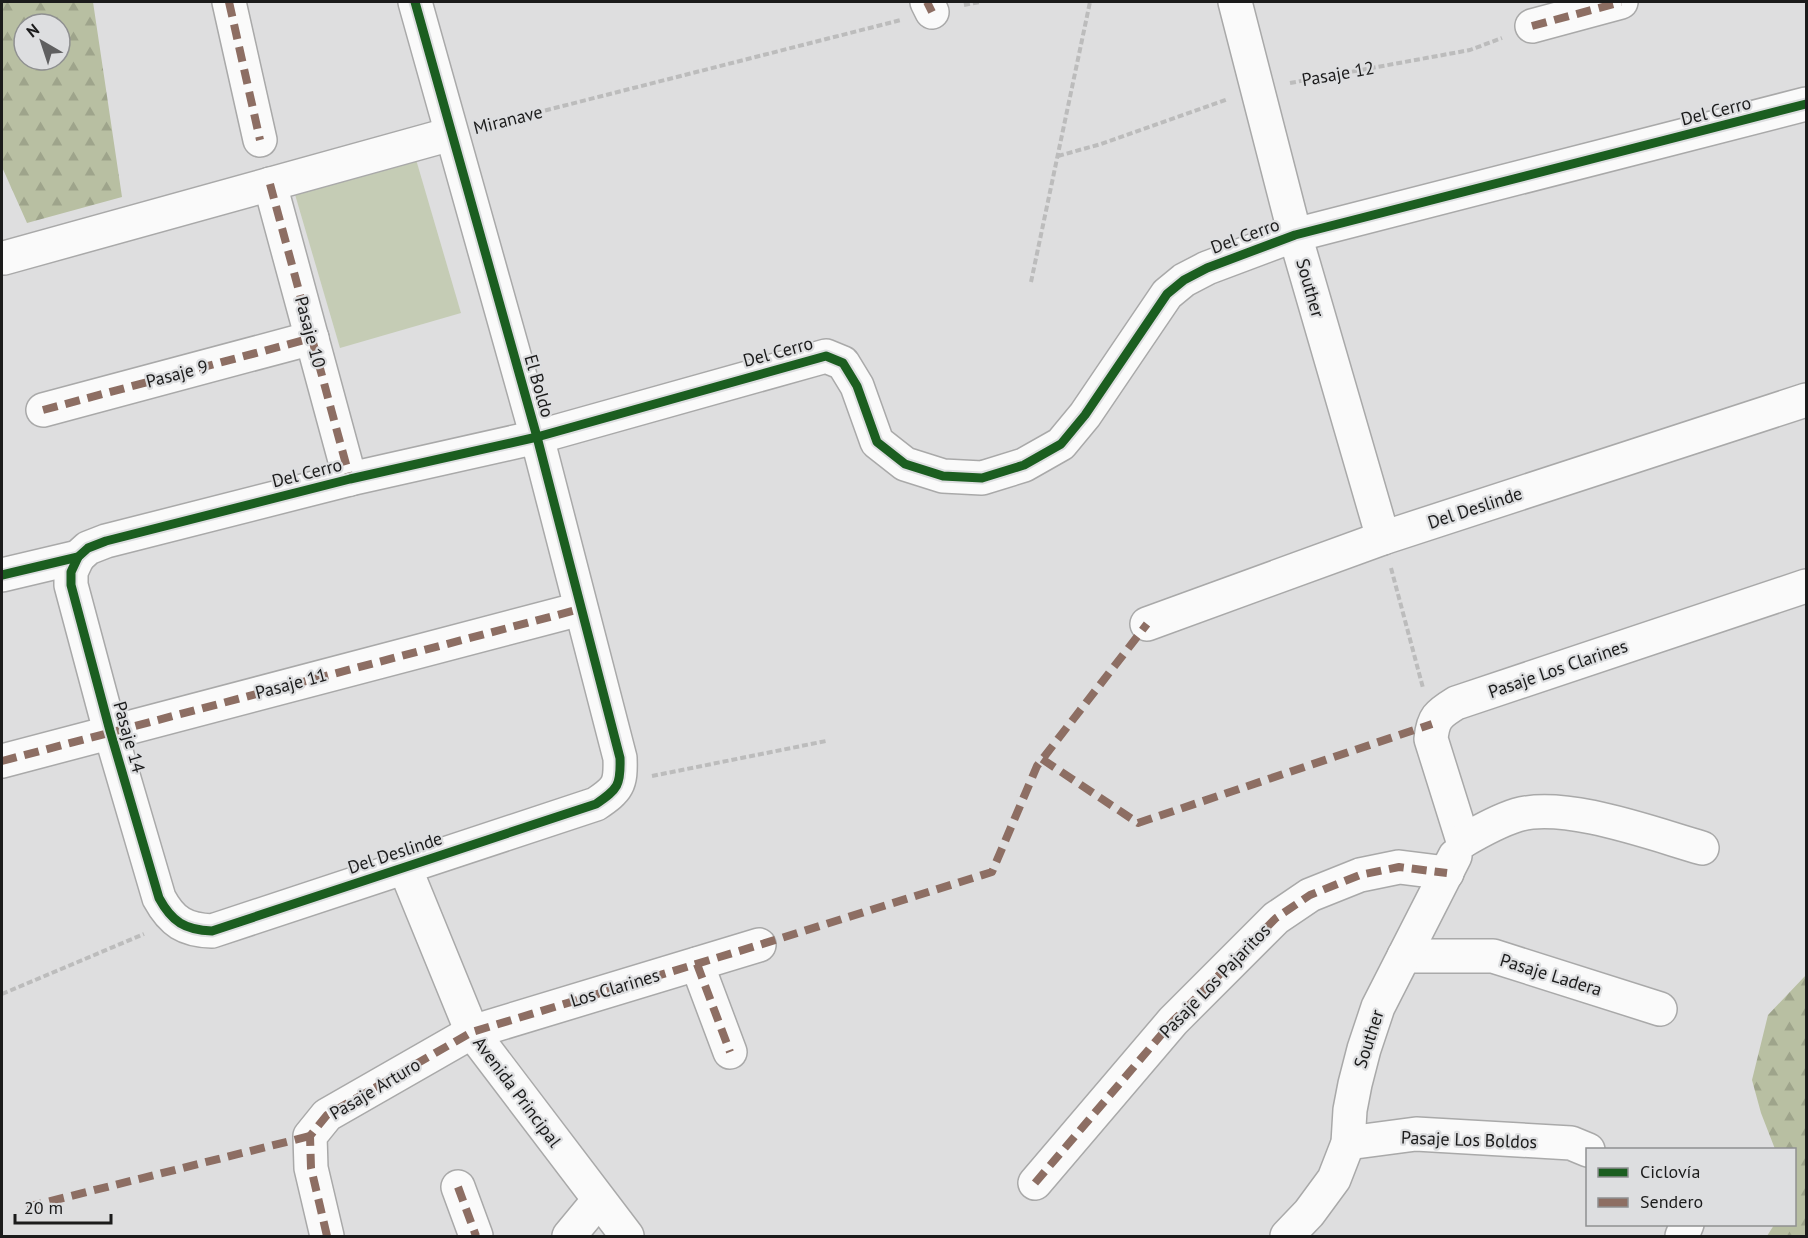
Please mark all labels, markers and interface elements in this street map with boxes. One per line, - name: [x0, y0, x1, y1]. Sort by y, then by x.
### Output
- north arrow: [12, 12, 72, 72]
- text: N: [22, 19, 43, 41]
- street label: Pasaje 12: [1300, 56, 1376, 91]
- street label: Del Cerro: [1678, 91, 1753, 130]
- street label: Miranave: [471, 100, 545, 139]
- street label: Del Cerro: [1207, 212, 1282, 259]
- street label: Souther: [1291, 256, 1330, 320]
- street label: Pasaje 10: [290, 294, 331, 370]
- street label: Del Cerro: [740, 331, 815, 372]
- street label: El Boldo: [520, 352, 559, 420]
- street label: Pasaje 9: [143, 354, 210, 393]
- street label: Del Cerro: [269, 453, 344, 492]
- street label: Del Deslinde: [1425, 481, 1525, 534]
- street label: Pasaje Los Clarines: [1485, 634, 1631, 703]
- street label: Pasaje 11: [253, 663, 329, 704]
- street label: Pasaje 14: [108, 698, 151, 775]
- street label: Del Deslinde: [345, 826, 445, 879]
- street label: Pasaje Los Pajaritos: [1154, 919, 1275, 1043]
- street label: Pasaje Ladera: [1497, 948, 1605, 1001]
- street label: Los Clarines: [567, 963, 662, 1012]
- street label: Souther: [1348, 1007, 1389, 1071]
- street label: Avenida Principal: [468, 1032, 567, 1152]
- street label: Pasaje Arturo: [325, 1052, 424, 1125]
- street label: Pasaje Los Boldos: [1401, 1126, 1537, 1153]
- legend: [1586, 1148, 1796, 1226]
- text: Ciclovía: [1640, 1160, 1700, 1183]
- scale bar: [15, 1187, 111, 1225]
- text: Sendero: [1640, 1190, 1703, 1213]
- text: 20 m: [24, 1196, 63, 1219]

